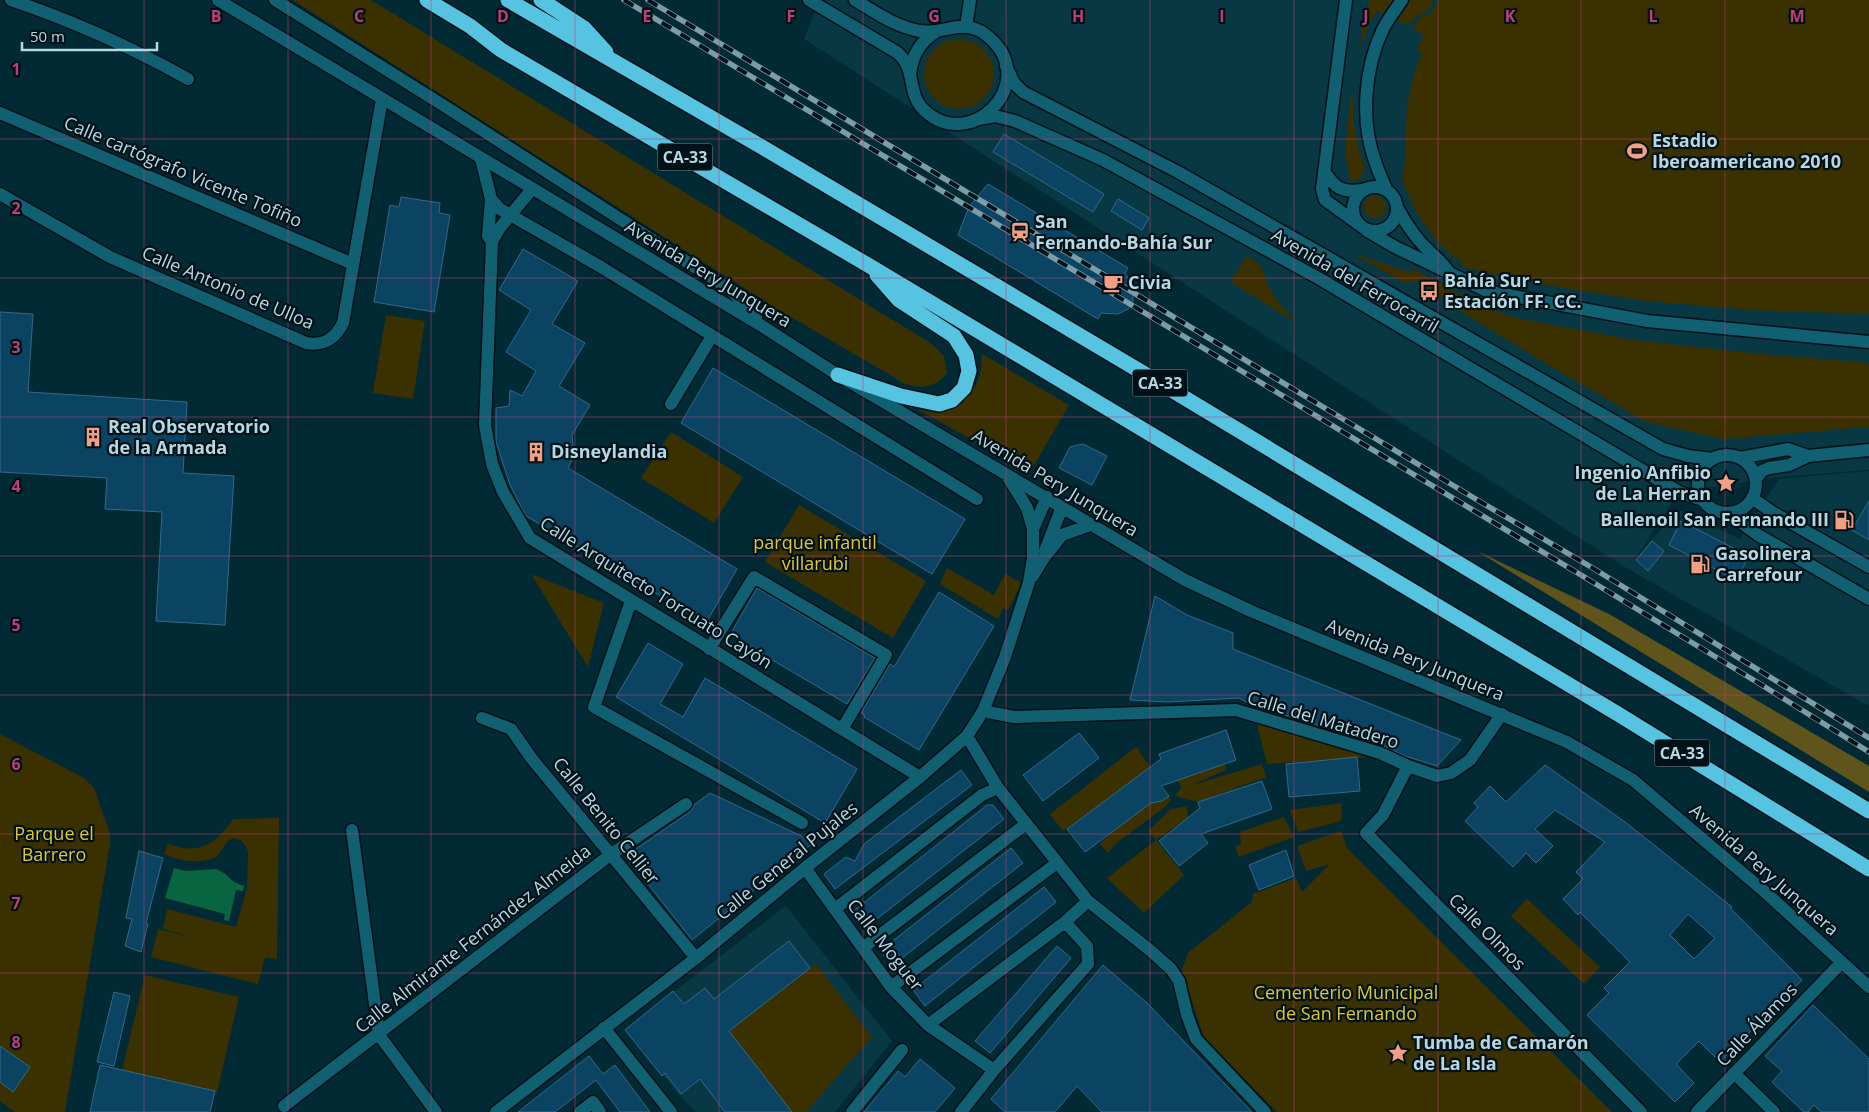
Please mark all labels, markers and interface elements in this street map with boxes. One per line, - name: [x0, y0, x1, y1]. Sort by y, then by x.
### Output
- text: B: [211, 5, 221, 27]
- text: C: [354, 5, 364, 27]
- text: D: [497, 5, 509, 27]
- text: E: [643, 5, 652, 27]
- text: F: [787, 5, 795, 27]
- text: G: [928, 5, 940, 27]
- text: H: [1072, 5, 1084, 27]
- text: I: [1219, 5, 1225, 27]
- text: J: [1361, 5, 1369, 27]
- text: K: [1505, 5, 1516, 27]
- text: L: [1648, 5, 1658, 27]
- text: M: [1789, 5, 1805, 27]
- scale bar: [22, 20, 158, 52]
- text: 50 m: [30, 26, 65, 46]
- text: 1: [11, 58, 21, 80]
- street label: Calle cartógrafo Vicente Tofiño: [61, 110, 306, 232]
- place label: Estadio Iberoamericano 2010: [1652, 128, 1841, 173]
- sports icon: Estadio Iberoamericano 2010: [1626, 140, 1648, 162]
- road number: CA-33: [658, 144, 712, 170]
- text: 2: [11, 197, 21, 219]
- place label: San Fernando-Bahía Sur: [1035, 209, 1212, 254]
- street label: Avenida Pery Junquera: [621, 214, 796, 332]
- station icon: San Fernando-Bahía Sur: [1009, 221, 1031, 243]
- street label: Avenida del Ferrocarril: [1267, 222, 1444, 338]
- street label: Calle Antonio de Ulloa: [139, 240, 318, 334]
- place label: Bahía Sur - Estación FF. CC.: [1444, 268, 1582, 313]
- place label: Civia: [1128, 270, 1172, 294]
- cafe icon: Civia: [1102, 272, 1124, 294]
- bus stop icon: Bahía Sur - Estación FF. CC.: [1418, 280, 1440, 302]
- text: 3: [11, 336, 21, 358]
- road number: CA-33: [1132, 369, 1188, 396]
- place label: Real Observatorio de la Armada: [108, 414, 270, 459]
- street label: Avenida Pery Junquera: [968, 423, 1143, 541]
- building icon: Real Observatorio de la Armada: [82, 426, 104, 448]
- place label: Disneylandia: [551, 439, 667, 463]
- building icon: Disneylandia: [525, 441, 547, 463]
- place label: Ingenio Anfibio de La Herran: [1575, 460, 1711, 505]
- place icon: Ingenio Anfibio de La Herran: [1715, 472, 1737, 494]
- text: 4: [11, 475, 21, 497]
- place label: Ballenoil San Fernando III: [1600, 507, 1829, 531]
- fuel station icon: Ballenoil San Fernando III: [1833, 509, 1855, 531]
- street label: Calle Arquitecto Torcuato Cayón: [536, 511, 777, 674]
- park label: parque infantil villarubi: [753, 530, 877, 575]
- place label: Gasolinera Carrefour: [1715, 541, 1812, 586]
- fuel station icon: Gasolinera Carrefour: [1689, 553, 1711, 575]
- street label: Avenida Pery Junquera: [1323, 612, 1508, 706]
- text: 5: [11, 614, 21, 636]
- street label: Calle del Matadero: [1244, 685, 1402, 754]
- road number: CA-33: [1654, 740, 1710, 766]
- street label: Calle Benito Cellier: [548, 752, 666, 889]
- text: 6: [11, 753, 21, 775]
- street label: Calle General Pujales: [711, 796, 862, 925]
- street label: Avenida Pery Junquera: [1685, 798, 1844, 941]
- park label: Parque el Barrero: [14, 821, 94, 866]
- street label: Calle Almirante Fernández Almeida: [349, 838, 595, 1038]
- street label: Calle Olmos: [1444, 888, 1531, 975]
- text: 7: [11, 892, 21, 914]
- street label: Calle Moguer: [842, 893, 930, 996]
- street label: Calle Álamos: [1710, 977, 1802, 1071]
- park label: Cementerio Municipal de San Fernando: [1254, 980, 1438, 1025]
- place label: Tumba de Camarón de La Isla: [1413, 1030, 1589, 1075]
- text: 8: [11, 1031, 21, 1053]
- place icon: Tumba de Camarón de La Isla: [1387, 1042, 1409, 1064]

